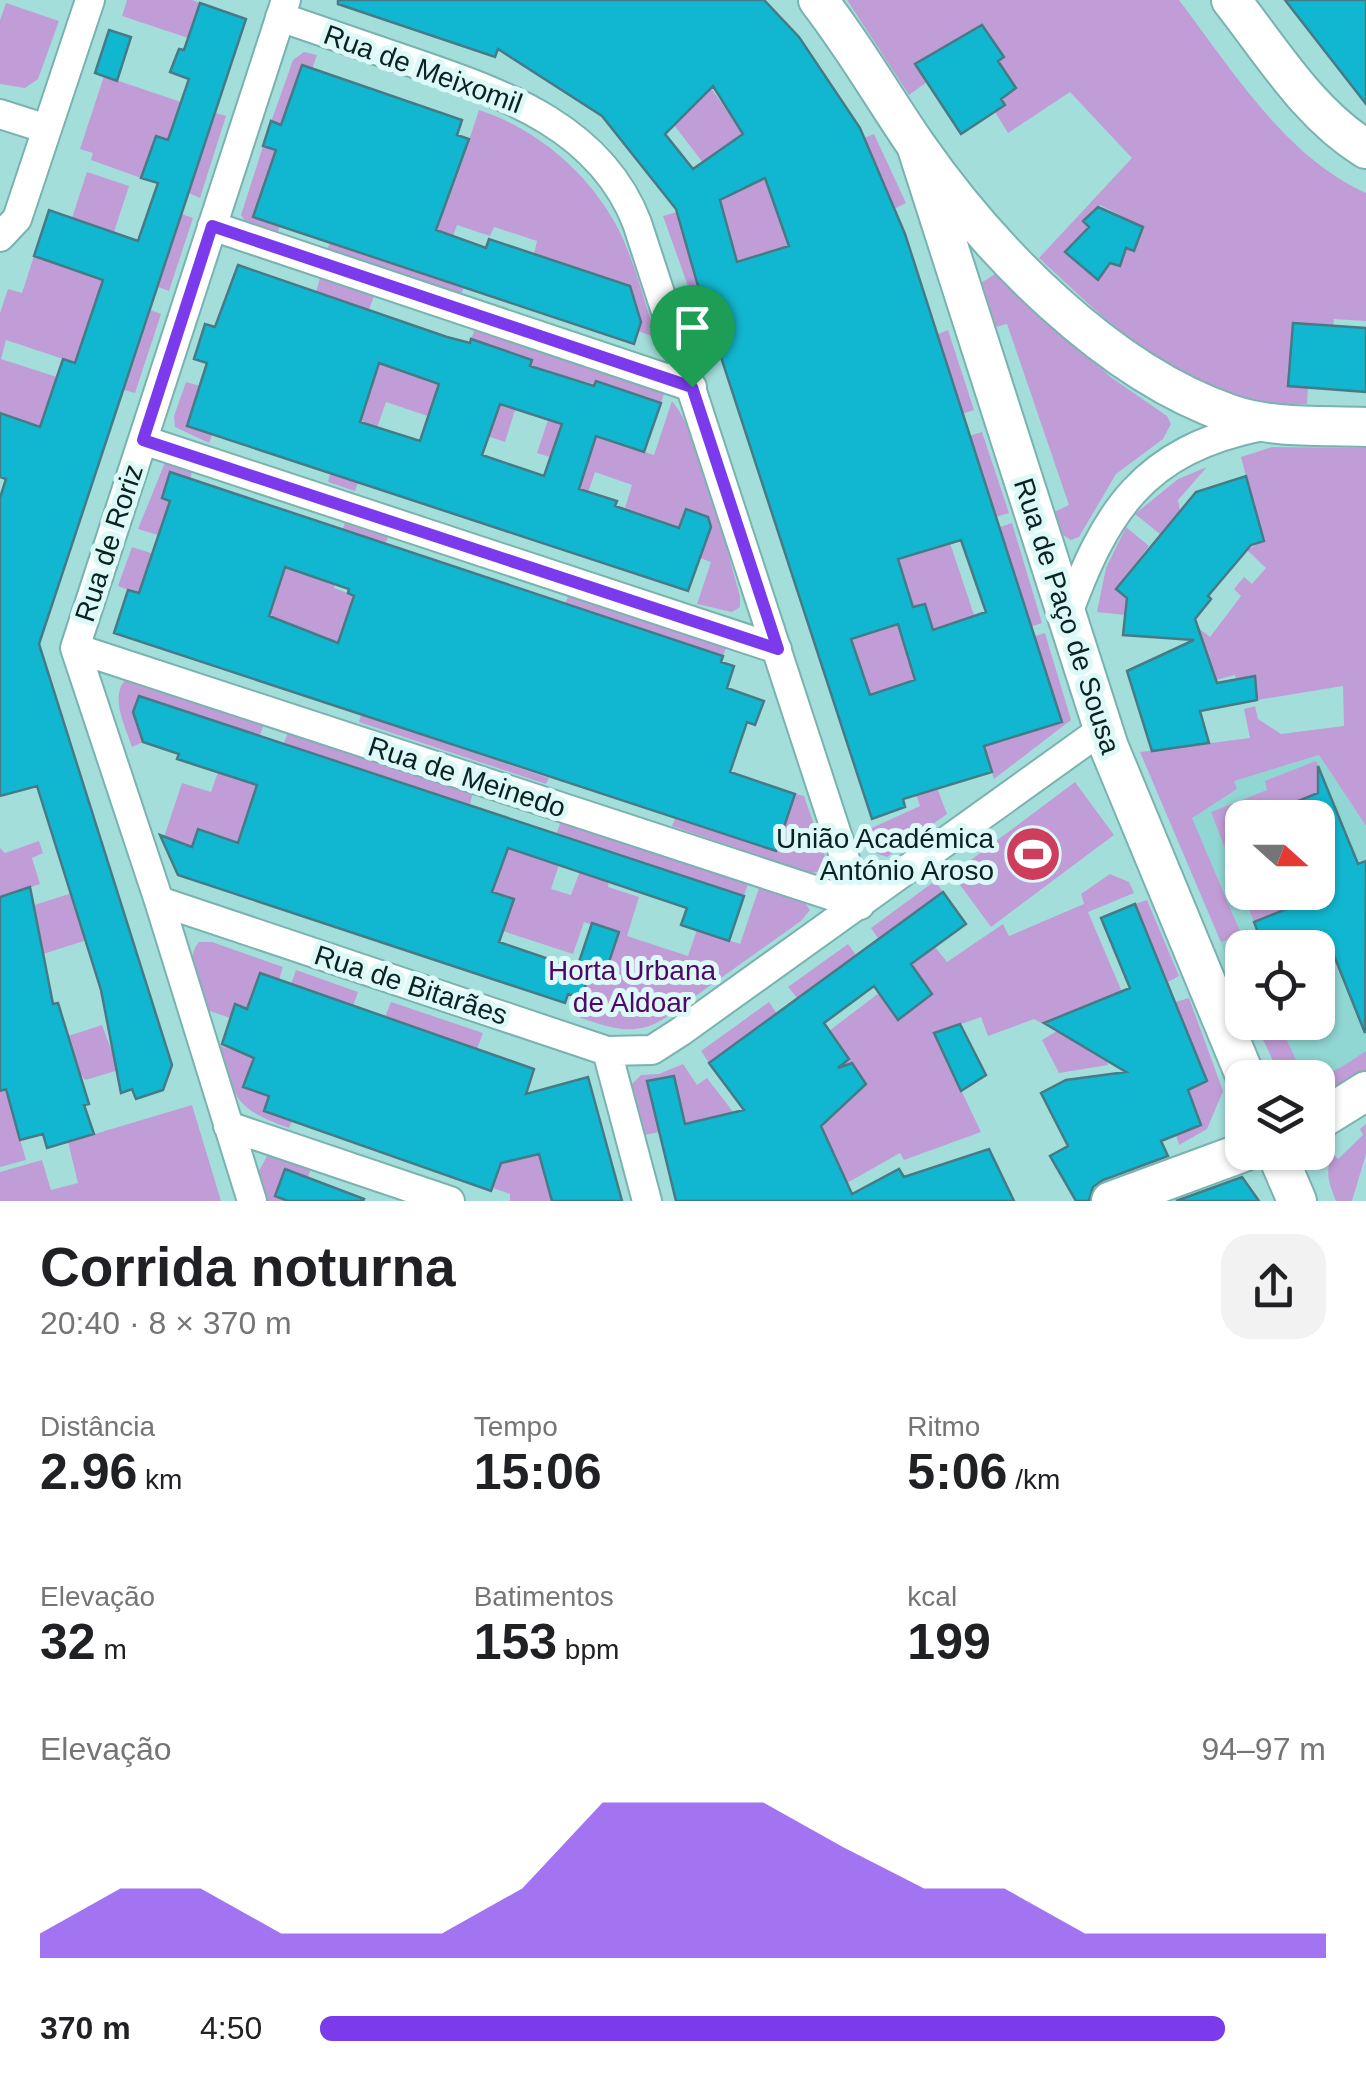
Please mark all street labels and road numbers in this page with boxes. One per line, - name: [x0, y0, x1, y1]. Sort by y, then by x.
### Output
- street label: Rua de Meixomil: [320, 19, 526, 119]
- street label: Rua de Roriz: [69, 461, 149, 625]
- street label: Rua de Paço de Sousa: [1008, 474, 1126, 758]
- street label: Rua de Meinedo: [364, 731, 570, 823]
- street label: Rua de Bitarães: [311, 939, 511, 1031]

